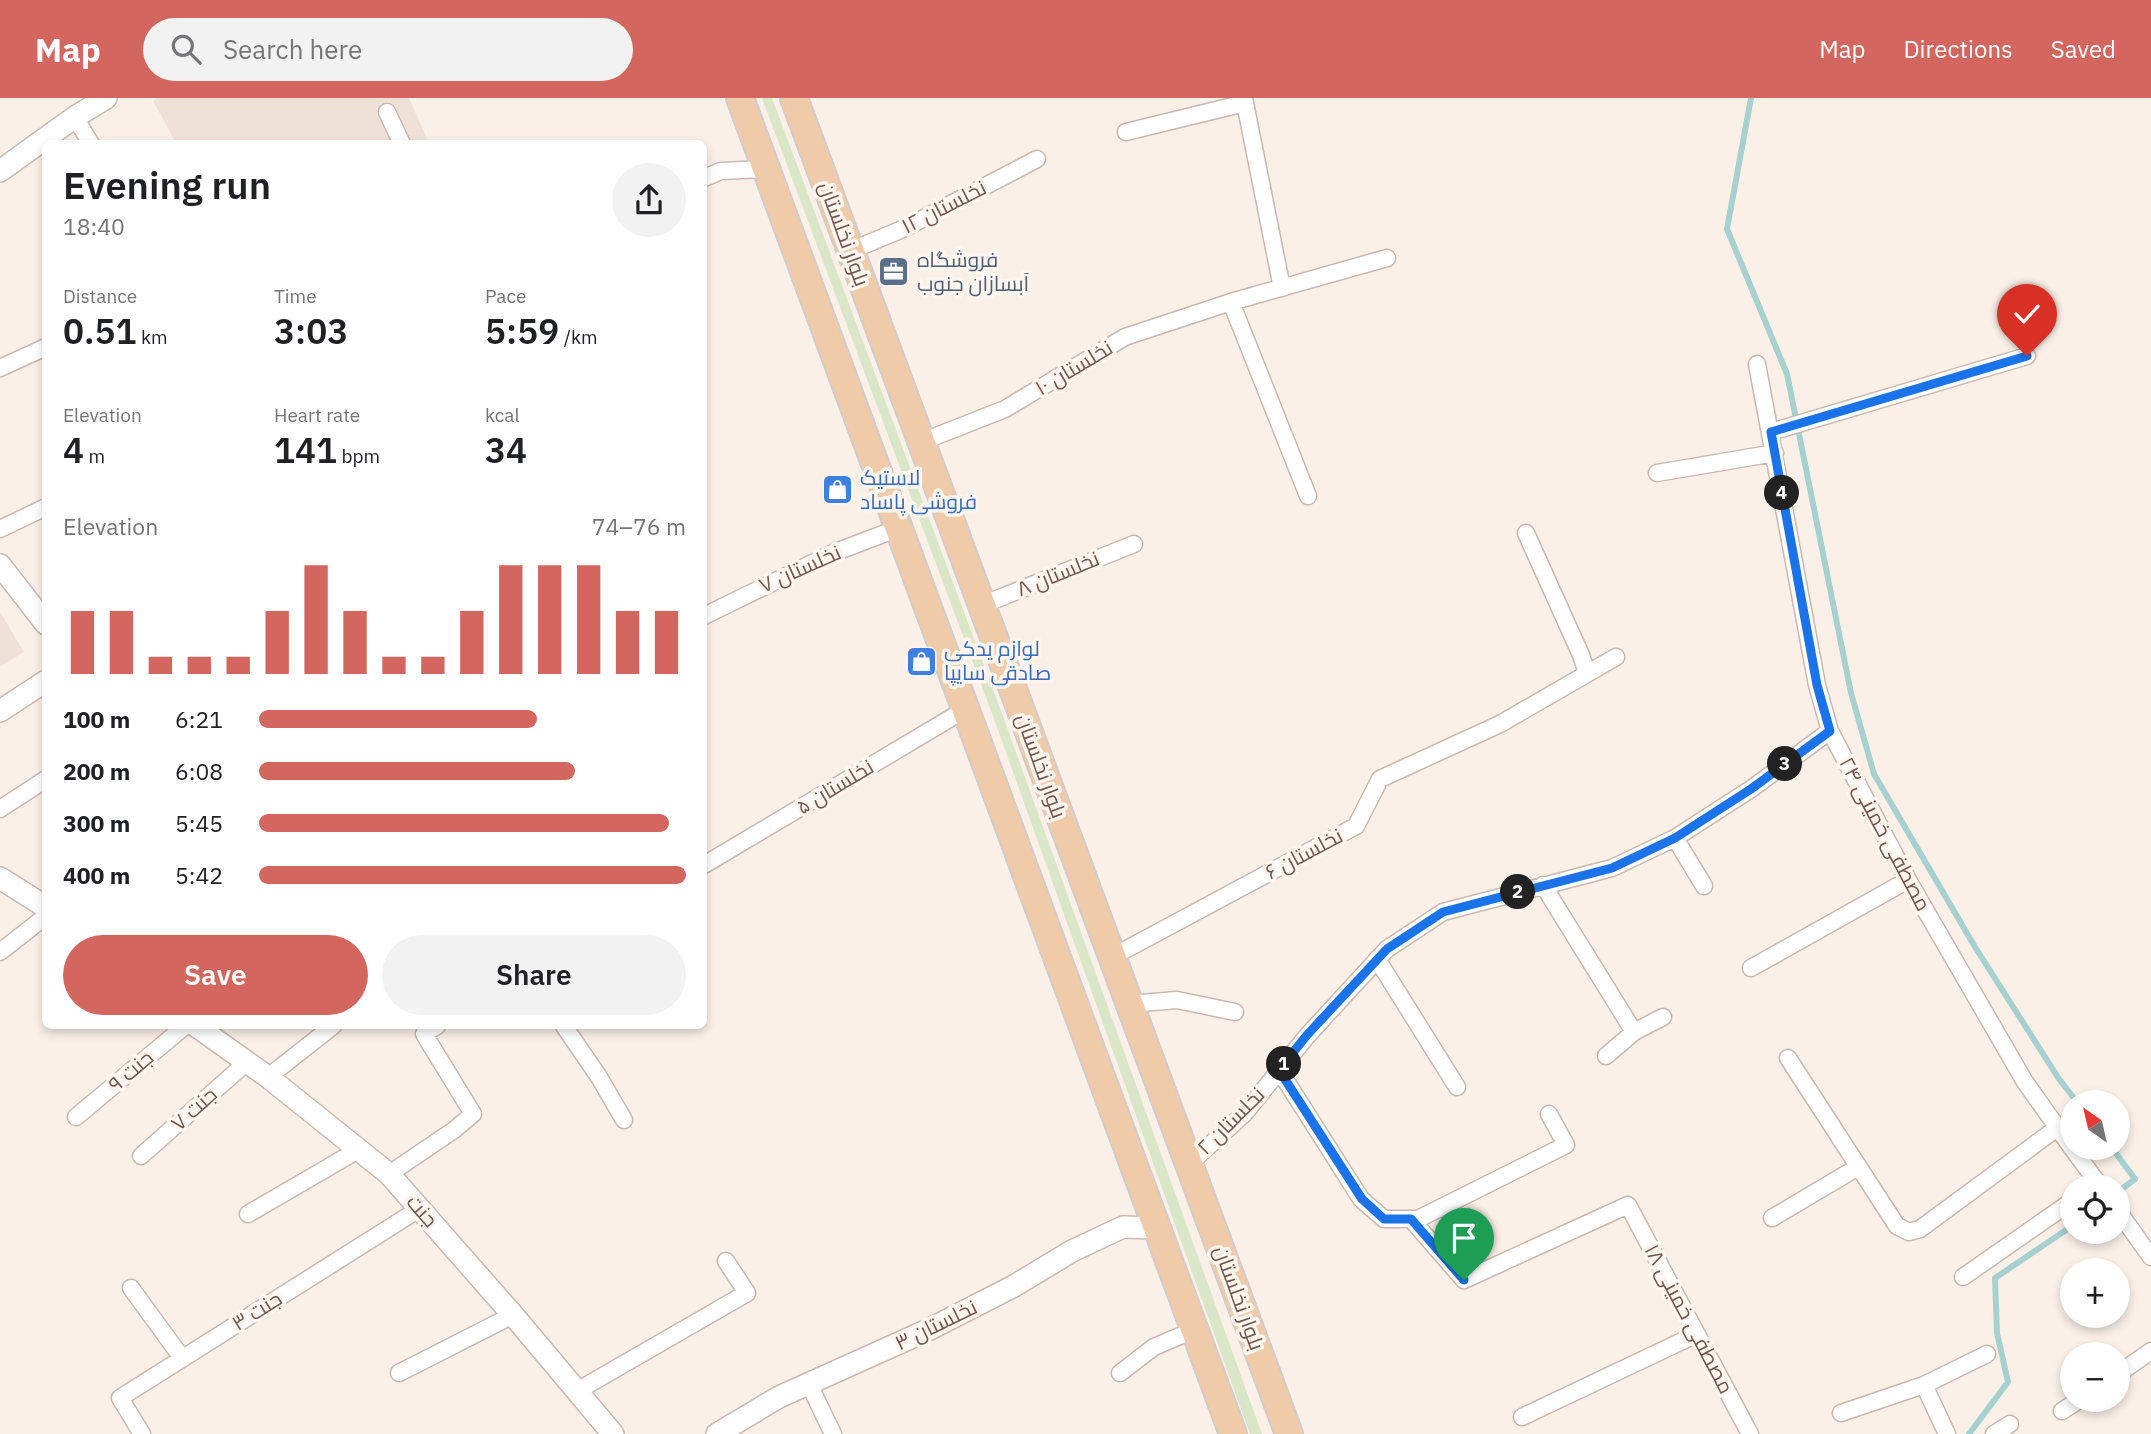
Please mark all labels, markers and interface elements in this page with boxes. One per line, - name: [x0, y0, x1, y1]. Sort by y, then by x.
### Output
- search box: [143, 18, 633, 81]
- text: Map: [35, 28, 101, 71]
- icon: search: [167, 30, 205, 68]
- text: Search here: [223, 32, 362, 66]
- text: Map: [1819, 33, 1865, 65]
- text: Directions: [1903, 33, 2013, 65]
- text: Saved: [2051, 33, 2116, 65]
- text: Evening run: [63, 160, 271, 209]
- button: share: [612, 163, 686, 237]
- street label: نخلستان ۱۲: [896, 173, 991, 239]
- street label: بلوار نخلستان: [813, 177, 877, 290]
- text: 18:40: [63, 211, 125, 241]
- place label: فروشگاه آبسازان جنوب: [917, 245, 1030, 297]
- office icon: فروشگاه آبسازان جنوب: [877, 255, 911, 289]
- text: Distance: [63, 284, 137, 308]
- text: Time: [274, 284, 317, 308]
- text: Pace: [485, 284, 526, 308]
- pin: [1997, 284, 2057, 356]
- icon: check: [2008, 295, 2046, 333]
- text: 0.51: [63, 308, 136, 354]
- text: 3:03: [274, 308, 348, 354]
- text: 5:59: [485, 308, 559, 354]
- text: km: [136, 325, 168, 349]
- text: /km: [559, 325, 598, 349]
- street label: نخلستان ۱۰: [1029, 333, 1117, 401]
- text: Elevation: [63, 403, 142, 427]
- text: Heart rate: [274, 403, 360, 427]
- text: kcal: [485, 403, 520, 427]
- text: 4: [63, 427, 84, 473]
- text: 141: [274, 427, 337, 473]
- text: 34: [485, 427, 527, 473]
- text: m: [84, 444, 105, 468]
- text: bpm: [337, 444, 380, 468]
- place label: لاستیک فروشی پاساد: [860, 463, 977, 516]
- shop icon: لاستیک فروشی پاساد: [820, 473, 854, 507]
- pin: 4: [1764, 476, 1800, 510]
- text: 4: [1776, 480, 1787, 504]
- text: Elevation: [63, 511, 158, 541]
- text: 74–76 m: [592, 511, 686, 541]
- street label: نخلستان ۷: [754, 538, 845, 599]
- street label: نخلستان ۸: [1012, 544, 1103, 602]
- place label: لوازم یدکی صادقی سایپا: [944, 634, 1051, 686]
- shop icon: لوازم یدکی صادقی سایپا: [904, 644, 938, 678]
- text: 100 m: [63, 704, 130, 734]
- text: 6:21: [175, 704, 223, 734]
- street label: بلوار نخلستان: [1010, 709, 1074, 822]
- pin: 3: [1768, 746, 1802, 782]
- text: 3: [1779, 751, 1790, 775]
- street label: نخلستان ۵: [791, 752, 878, 820]
- street label: مصطفی خمینی ۲۴: [1833, 752, 1938, 915]
- text: 200 m: [63, 756, 130, 786]
- text: 6:08: [175, 756, 223, 786]
- text: 300 m: [63, 808, 130, 838]
- text: 5:45: [175, 808, 223, 838]
- street label: نخلستان ۶: [1260, 821, 1347, 885]
- text: 400 m: [63, 860, 130, 890]
- text: 5:42: [175, 860, 223, 890]
- pin: 2: [1500, 874, 1536, 910]
- text: 2: [1512, 879, 1523, 903]
- button: Save: [63, 935, 368, 1015]
- button: Share: [382, 935, 686, 1015]
- street label: جنت ۹: [102, 1043, 159, 1097]
- pin: 1: [1266, 1046, 1302, 1082]
- text: 1: [1278, 1051, 1289, 1075]
- street label: جنت ۷: [164, 1080, 222, 1136]
- street label: نخلستان ۲: [1190, 1080, 1270, 1160]
- north arrow: [2060, 1090, 2130, 1160]
- map controls: [2060, 1090, 2130, 1412]
- button: locate: [2060, 1174, 2130, 1244]
- street label: جنت: [401, 1188, 445, 1233]
- pin: [1434, 1208, 1494, 1280]
- icon: arrive: [1445, 1219, 1483, 1257]
- street label: مصطفی خمینی ۱۸: [1639, 1239, 1741, 1398]
- street label: بلوار نخلستان: [1208, 1241, 1272, 1354]
- button: +: [2060, 1258, 2130, 1328]
- street label: جنت ۳: [226, 1284, 287, 1336]
- street label: نخلستان ۳: [890, 1292, 981, 1356]
- button: −: [2060, 1342, 2130, 1412]

